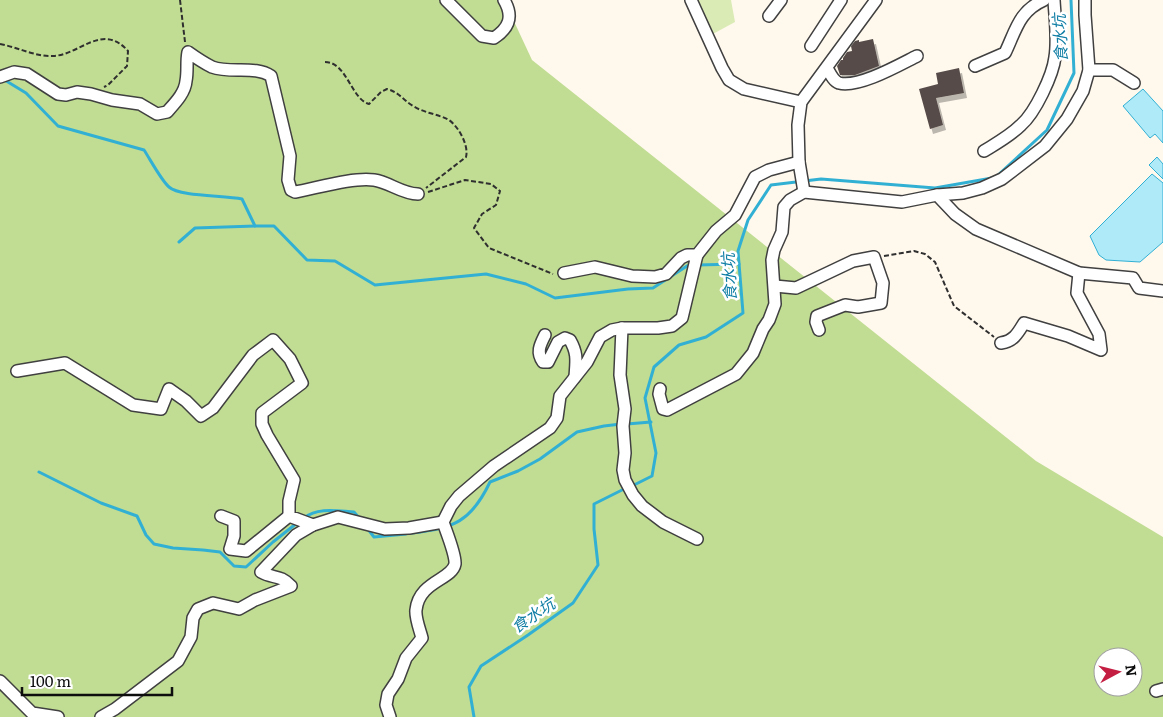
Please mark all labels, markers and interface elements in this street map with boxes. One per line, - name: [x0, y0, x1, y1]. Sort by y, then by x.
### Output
- water label: 食水坑: [1046, 11, 1072, 63]
- water label: 食水坑: [715, 250, 741, 302]
- water label: 食水坑: [506, 590, 561, 638]
- north arrow: [1093, 647, 1143, 697]
- text: N: [1121, 663, 1143, 678]
- scale bar: [22, 664, 172, 696]
- text: 100 m: [30, 669, 71, 692]

